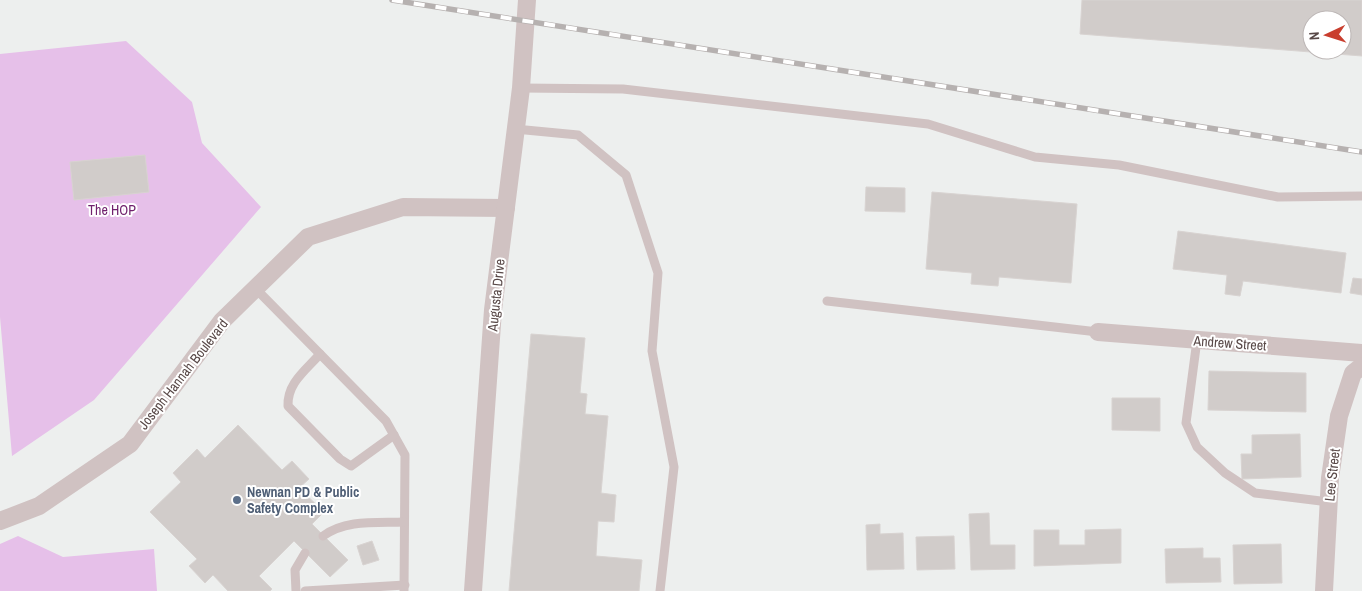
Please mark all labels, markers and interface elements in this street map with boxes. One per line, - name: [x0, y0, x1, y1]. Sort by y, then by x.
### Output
- north arrow: [1302, 10, 1352, 60]
- text: N: [1305, 31, 1323, 41]
- park label: The HOP: [88, 201, 136, 219]
- street label: Augusta Drive: [483, 258, 509, 333]
- street label: Joseph Hannah Boulevard: [134, 315, 232, 433]
- street label: Andrew Street: [1192, 331, 1267, 355]
- street label: Lee Street: [1320, 448, 1344, 502]
- place label: Newnan PD & Public Safety Complex: [247, 483, 359, 517]
- marker: Newnan PD & Public Safety Complex: [231, 494, 243, 506]

